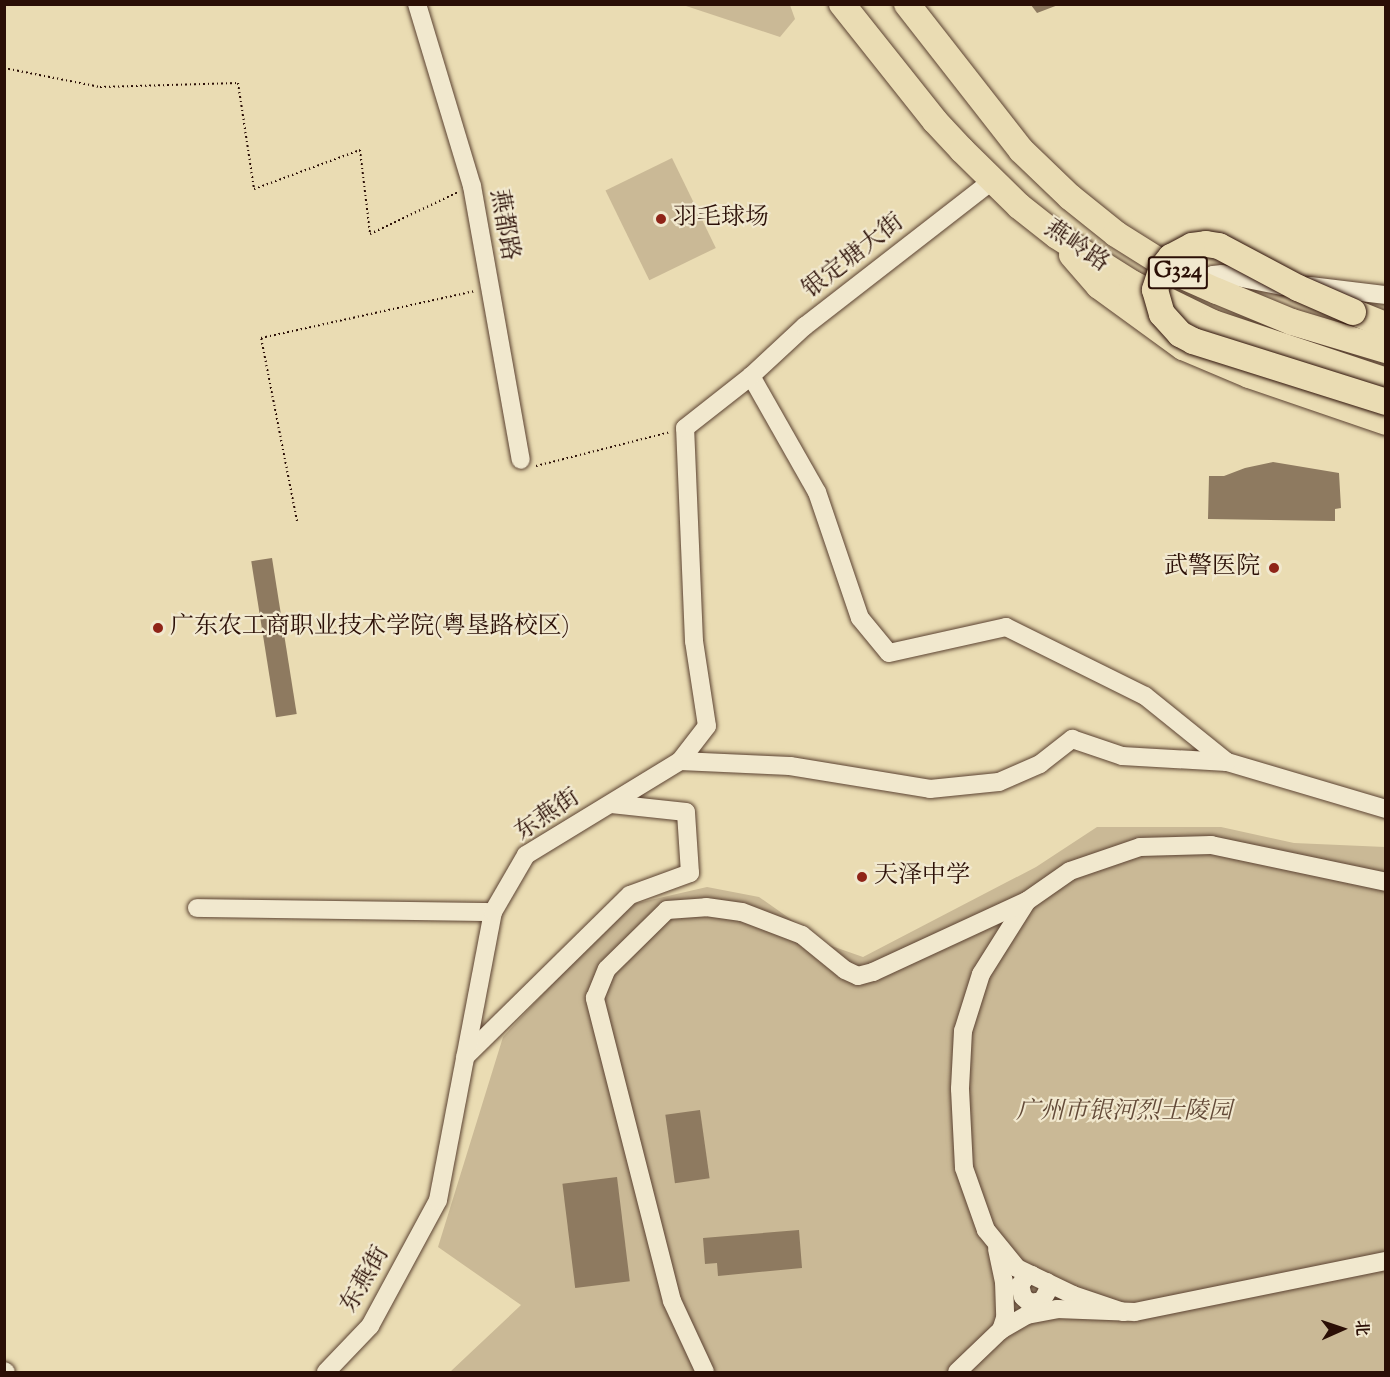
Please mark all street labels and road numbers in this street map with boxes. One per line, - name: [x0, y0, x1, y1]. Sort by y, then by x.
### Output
- street label: 燕都路: [483, 187, 523, 263]
- street label: 银定塘大街: [798, 209, 910, 305]
- street label: 燕岭路: [1038, 215, 1114, 279]
- road number: G324: [1146, 254, 1210, 292]
- street label: 东燕街: [510, 784, 586, 848]
- street label: 东燕街: [336, 1242, 396, 1318]

